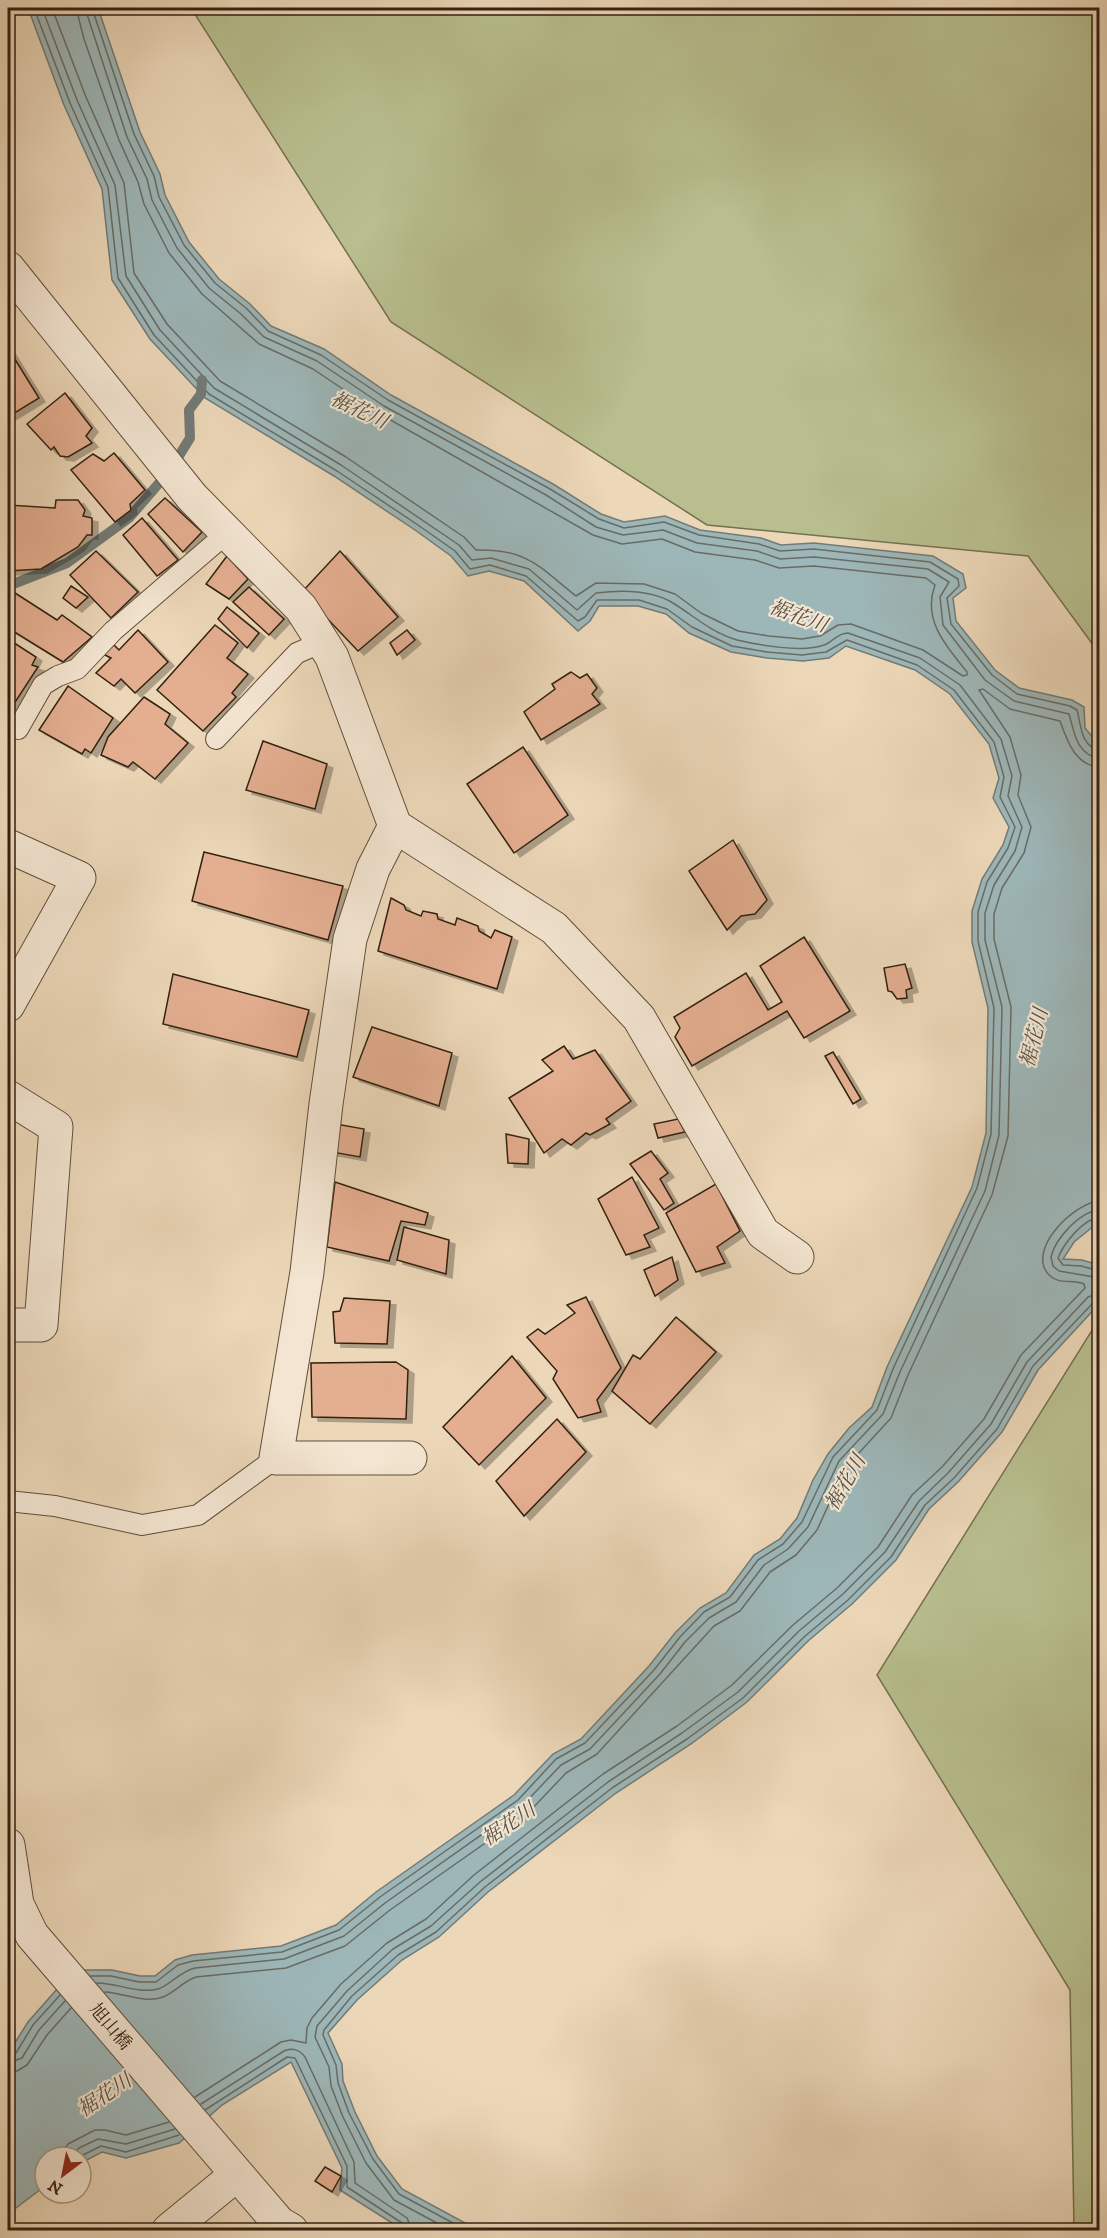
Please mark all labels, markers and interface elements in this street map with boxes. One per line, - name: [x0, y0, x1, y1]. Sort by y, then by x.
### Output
- water label: 裾花川: [327, 387, 393, 436]
- water label: 裾花川: [766, 595, 832, 640]
- water label: 裾花川: [1016, 1004, 1055, 1070]
- water label: 裾花川: [820, 1449, 873, 1515]
- water label: 裾花川: [477, 1797, 543, 1852]
- street label: 旭山橋: [84, 1999, 136, 2055]
- water label: 裾花川: [73, 2068, 139, 2123]
- north arrow: [33, 2145, 93, 2205]
- text: N: [45, 2175, 66, 2199]

